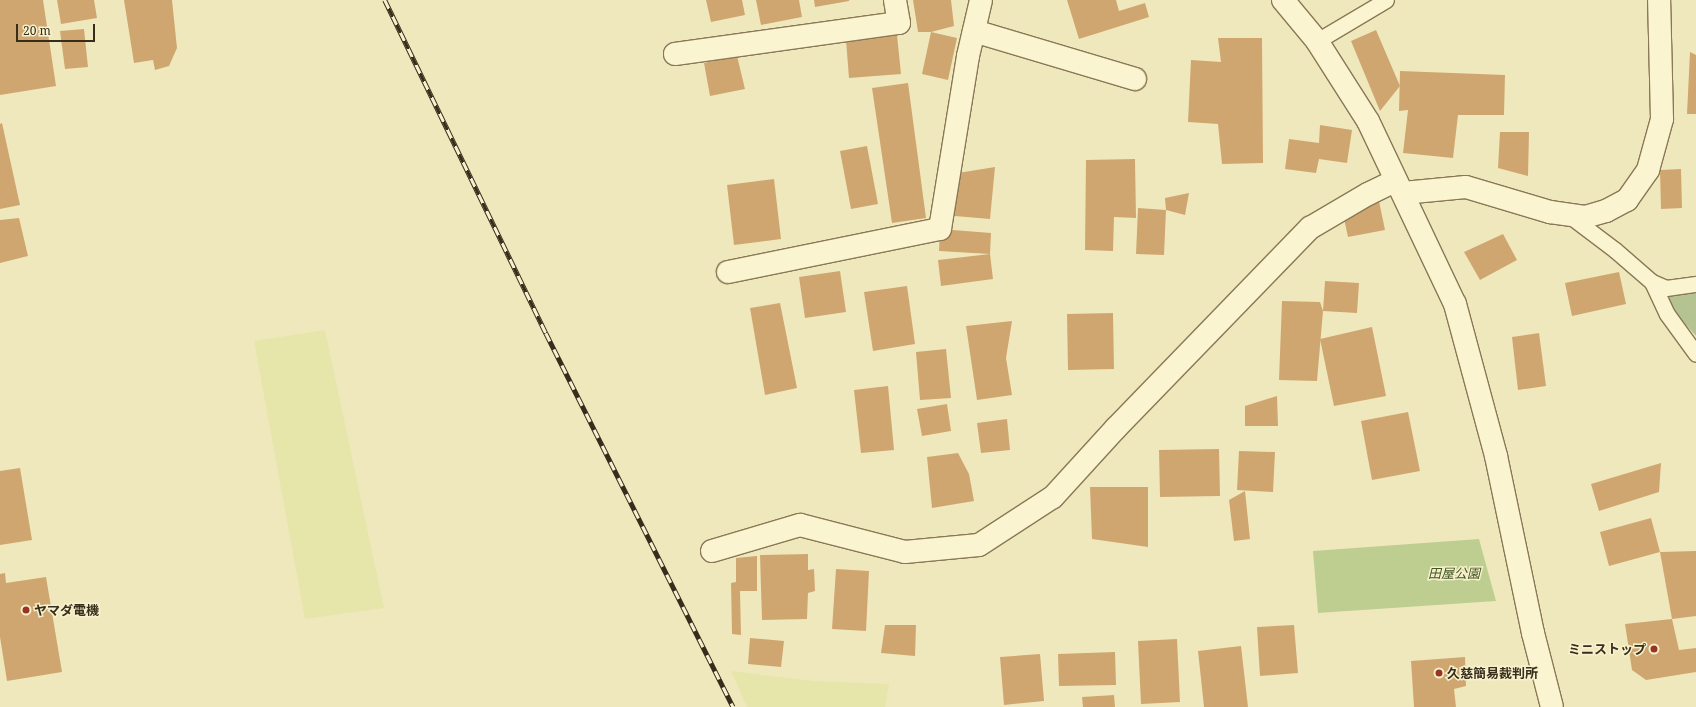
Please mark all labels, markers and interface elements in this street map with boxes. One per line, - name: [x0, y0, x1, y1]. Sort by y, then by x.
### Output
- scale bar: [18, 16, 97, 42]
- text: 20 m: [23, 22, 51, 39]
- park label: 田屋公園: [1428, 565, 1480, 581]
- place label: ヤマダ電機: [34, 602, 99, 618]
- marker: ヤマダ電機: [21, 605, 31, 615]
- place label: ミニストップ: [1568, 641, 1646, 657]
- marker: ミニストップ: [1649, 644, 1659, 654]
- place label: 久慈簡易裁判所: [1447, 665, 1538, 681]
- marker: 久慈簡易裁判所: [1434, 668, 1444, 678]

